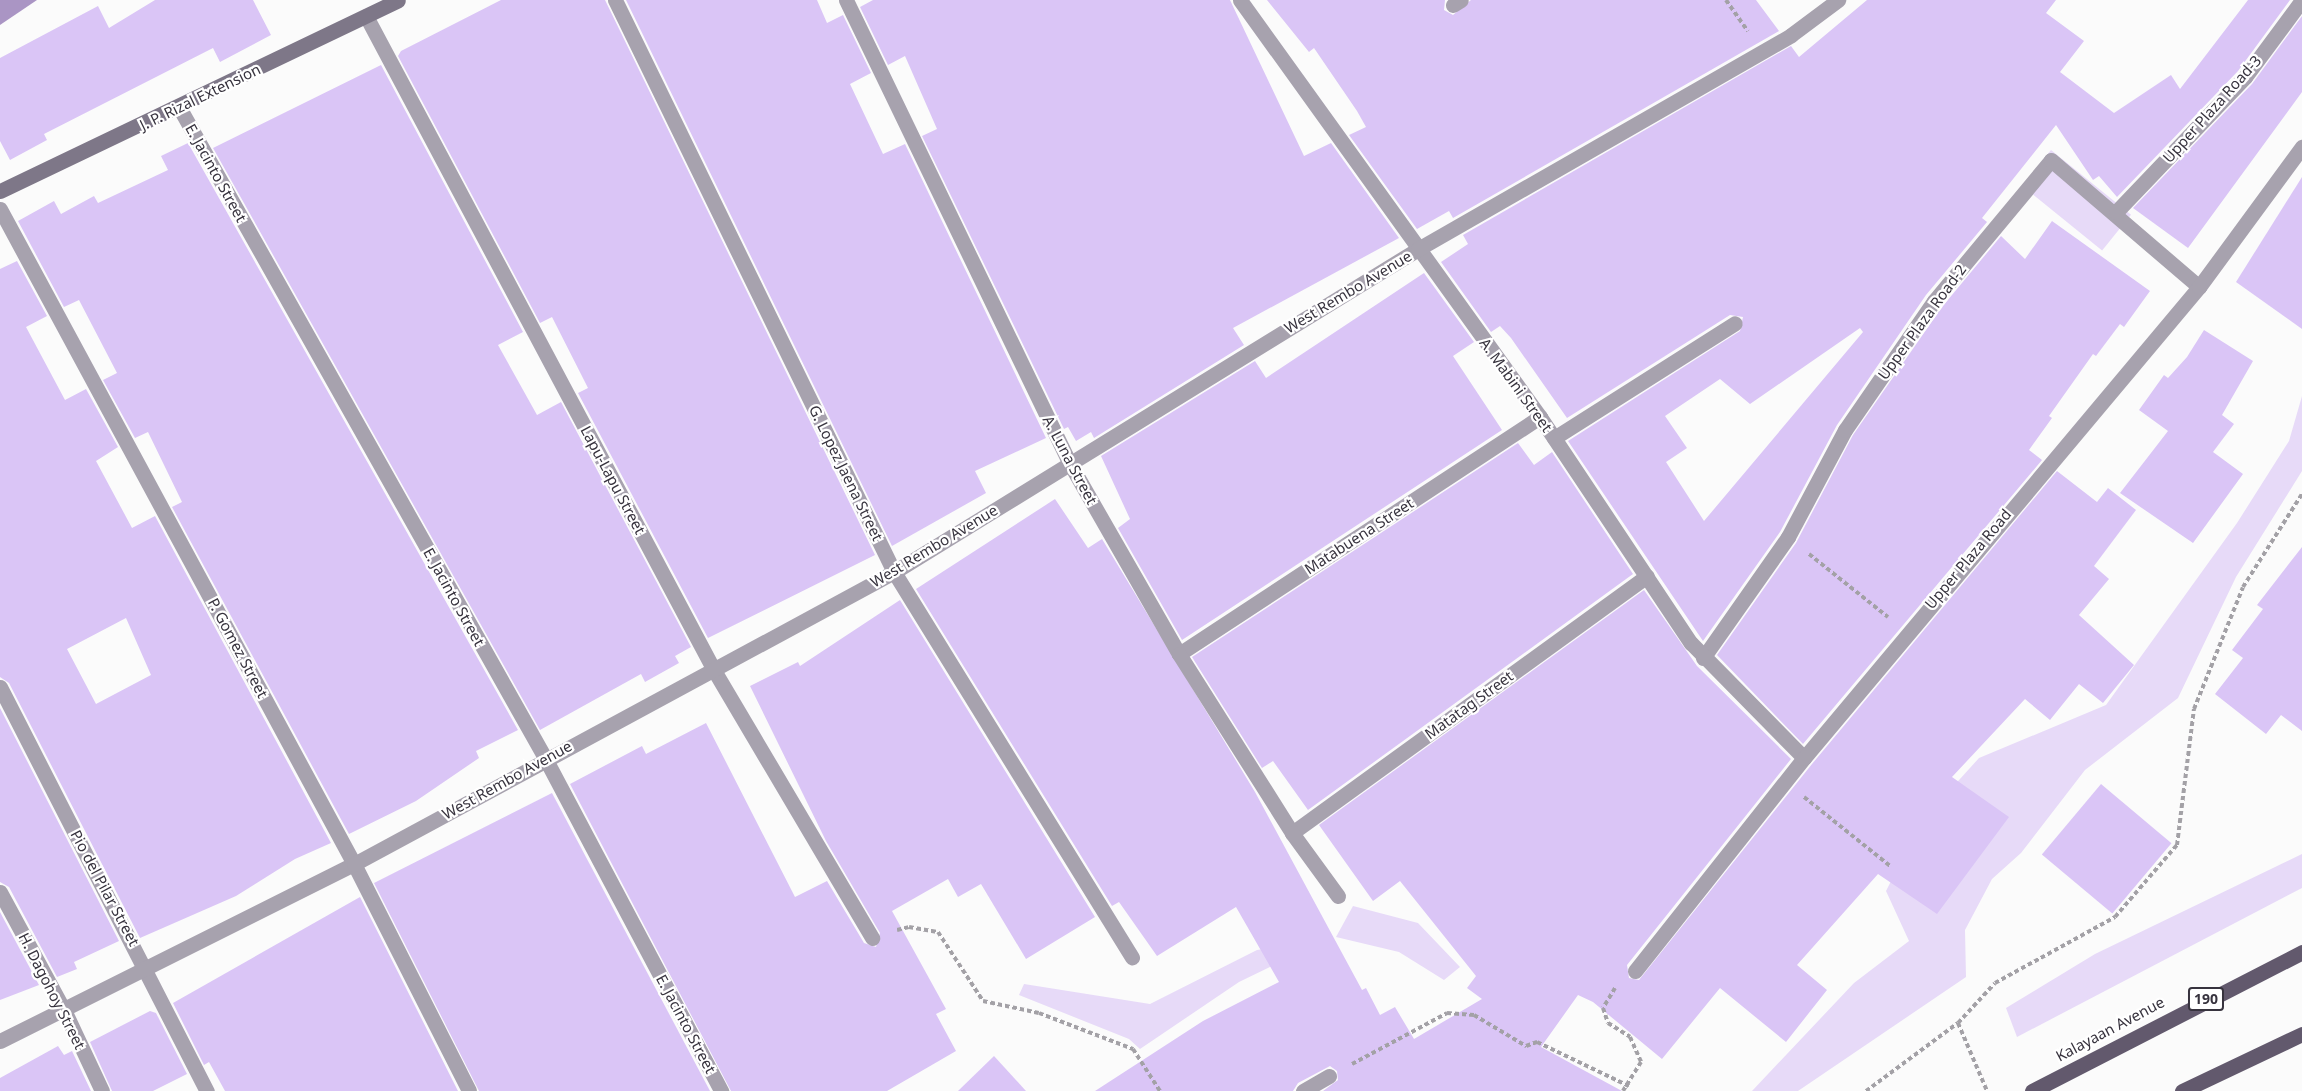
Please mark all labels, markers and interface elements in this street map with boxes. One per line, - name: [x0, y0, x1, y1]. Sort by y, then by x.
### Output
- street label: Upper Plaza Road-3: [2159, 52, 2265, 166]
- street label: J. P. Rizal Extension: [137, 60, 263, 134]
- street label: E. Jacinto Street: [182, 121, 250, 225]
- street label: West Rembo Avenue: [1281, 247, 1415, 337]
- street label: Upper Plaza Road-2: [1874, 261, 1970, 383]
- street label: A. Mabini Street: [1476, 335, 1556, 435]
- street label: G. Lopez Jaena Street: [805, 402, 887, 544]
- street label: A. Luna Street: [1039, 412, 1101, 508]
- street label: Lapu-Lapu Street: [577, 423, 649, 537]
- street label: Matabuena Street: [1301, 494, 1417, 578]
- street label: West Rembo Avenue: [867, 501, 1001, 591]
- street label: Upper Plaza Road: [1921, 505, 2015, 613]
- street label: E. Jacinto Street: [420, 545, 488, 649]
- street label: P. Gomez Street: [204, 595, 272, 701]
- street label: Matatag Street: [1421, 667, 1517, 743]
- street label: West Rembo Avenue: [439, 737, 575, 823]
- street label: Pio del Pilar Street: [67, 827, 143, 949]
- street label: H. Dagohoy Street: [15, 930, 89, 1052]
- street label: E. Jacinto Street: [652, 971, 720, 1077]
- road number: 190: [2186, 988, 2226, 1010]
- street label: Kalayaan Avenue: [2053, 993, 2167, 1065]

